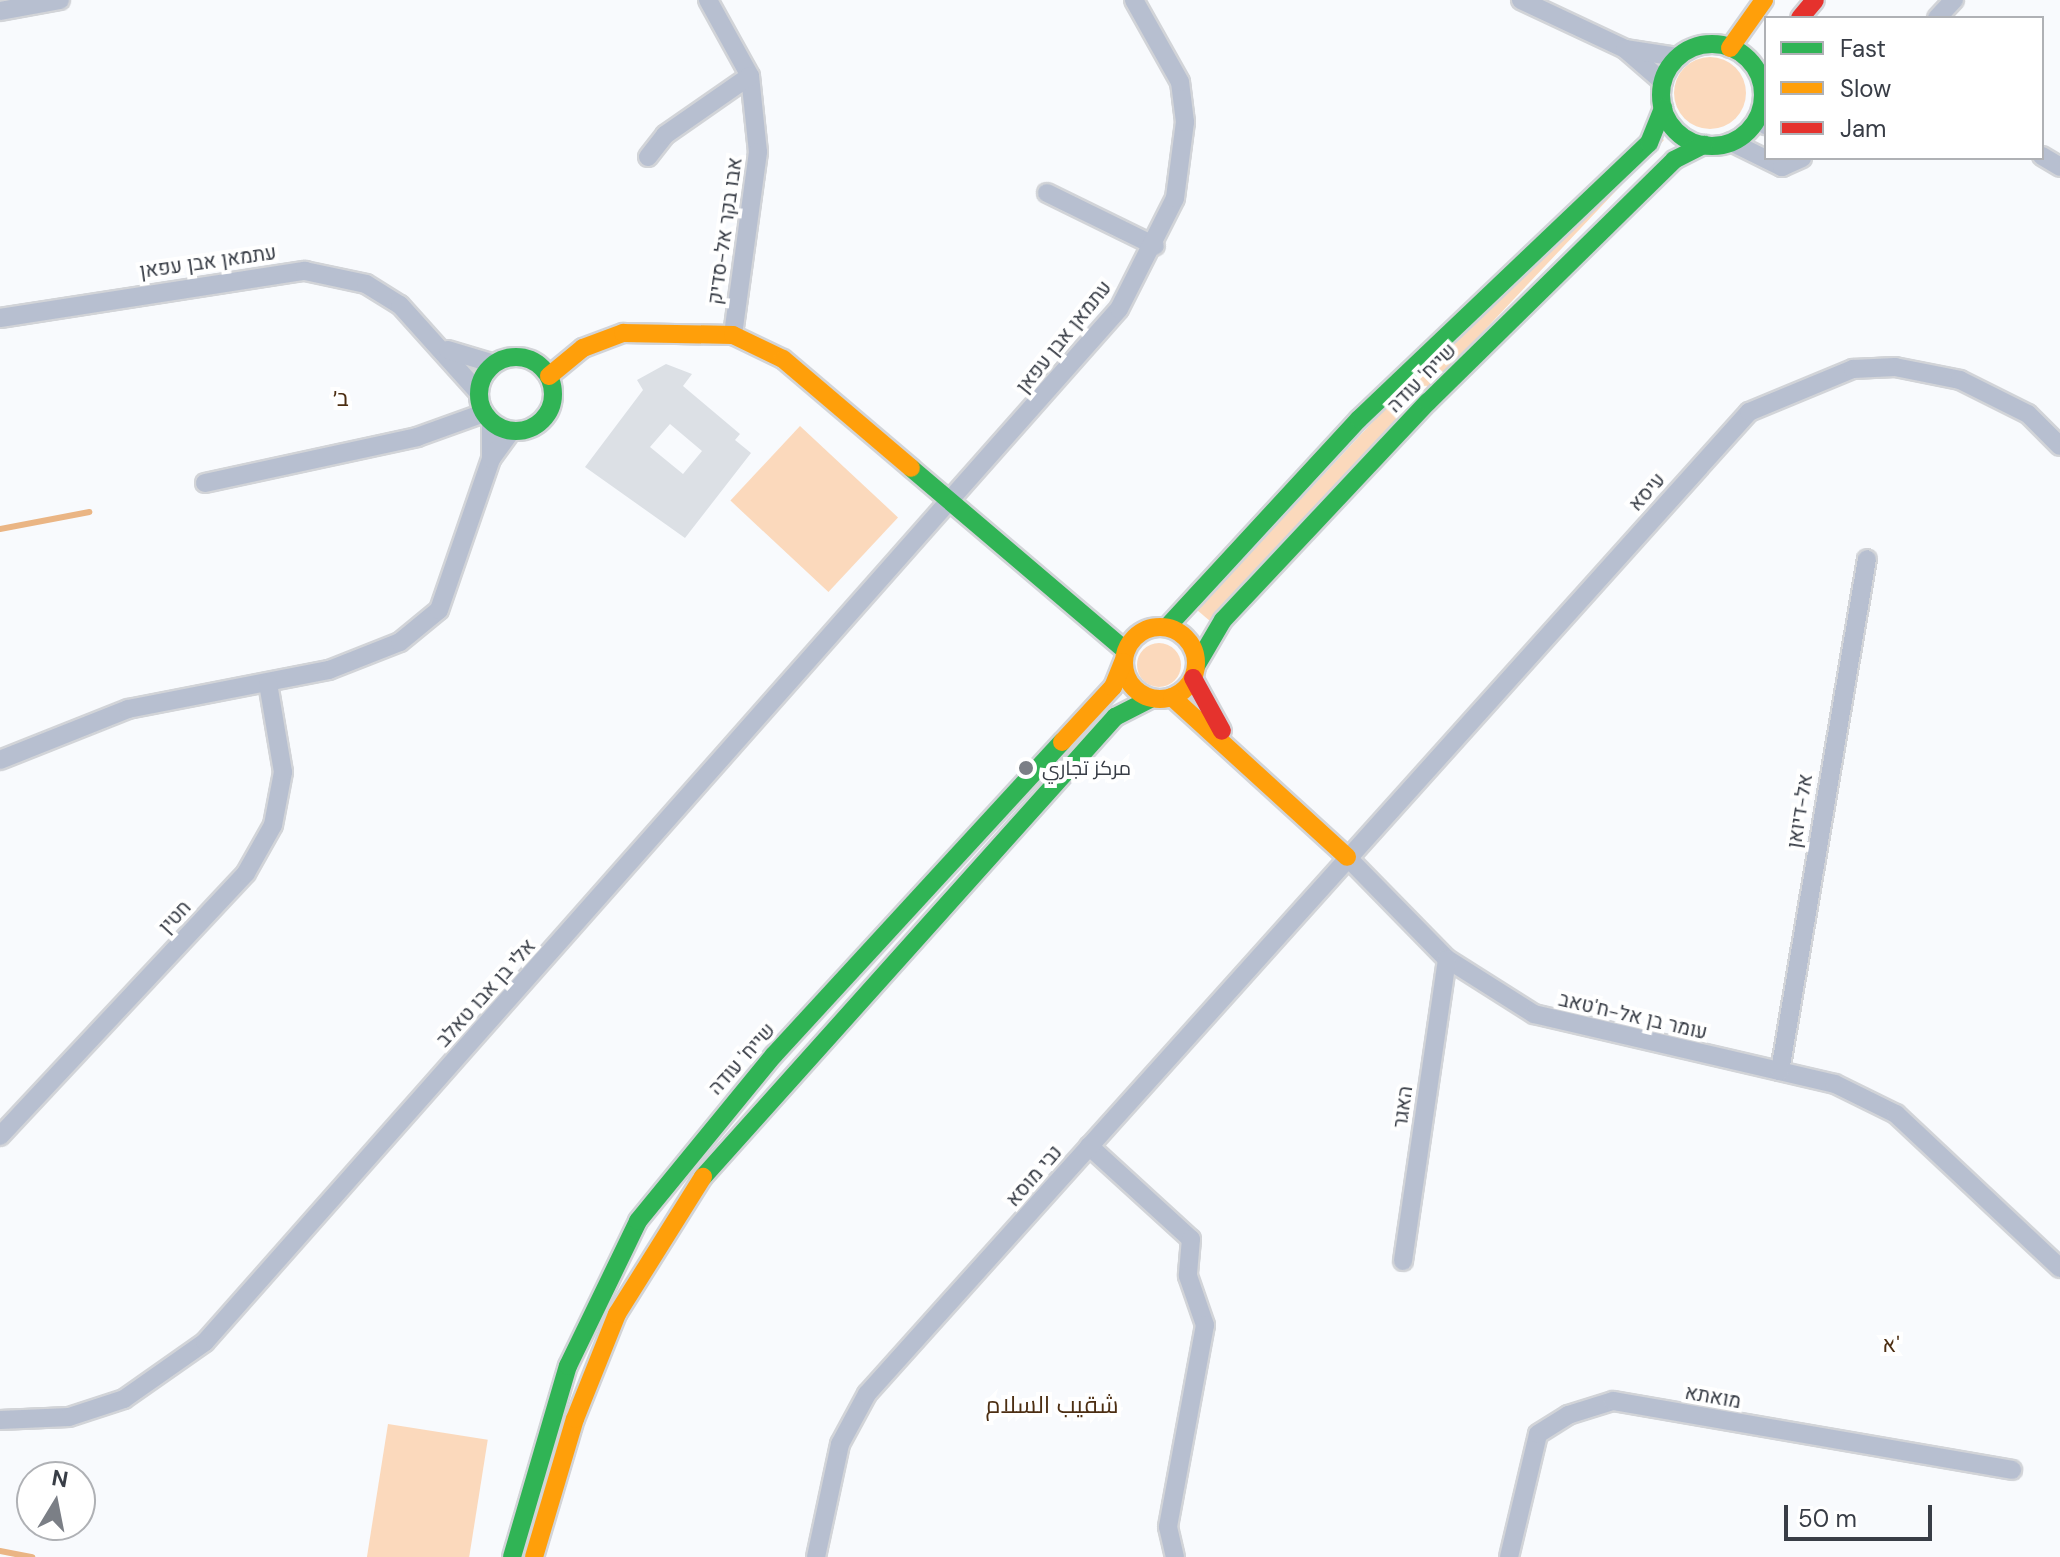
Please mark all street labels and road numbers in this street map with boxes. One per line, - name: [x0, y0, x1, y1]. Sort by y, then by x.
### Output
- street label: אבו בקר אל-סדיק: [703, 156, 747, 306]
- street label: עתמאן אבן עפאן: [138, 241, 278, 283]
- street label: עתמאן אבן עפאן: [1011, 276, 1117, 398]
- street label: שייח' עודה: [1382, 338, 1462, 418]
- street label: עיסא: [1624, 468, 1670, 516]
- street label: אל-דיואן: [1782, 772, 1818, 850]
- street label: חטין: [154, 896, 196, 938]
- street label: אלי בן אבו טאלב: [431, 934, 541, 1052]
- street label: עומר בן אל-ח'טאב: [1556, 987, 1710, 1045]
- street label: שייח' עודה: [704, 1018, 780, 1100]
- street label: האגר: [1388, 1084, 1418, 1130]
- street label: נבי מוסא: [1001, 1140, 1067, 1212]
- street label: מואתא: [1683, 1380, 1743, 1414]

